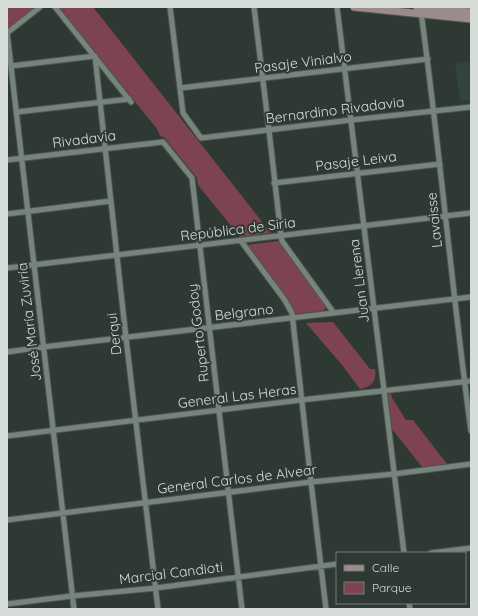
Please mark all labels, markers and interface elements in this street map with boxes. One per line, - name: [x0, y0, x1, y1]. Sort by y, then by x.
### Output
- street label: Pasaje Vinialvo: [253, 47, 353, 77]
- street label: Bernardino Rivadavia: [265, 93, 405, 127]
- street label: Rivadavia: [51, 126, 117, 152]
- street label: Pasaje Leiva: [314, 147, 398, 175]
- street label: Lavaisse: [422, 191, 446, 249]
- street label: República de Siria: [179, 213, 297, 245]
- street label: Juan Llerena: [345, 238, 373, 324]
- street label: José María Zuviría: [13, 261, 45, 383]
- street label: Ruperto Godoy: [183, 283, 213, 383]
- street label: Belgrano: [214, 299, 274, 325]
- street label: Derqui: [102, 312, 126, 356]
- street label: General Las Heras: [177, 380, 297, 412]
- street label: General Carlos de Alvear: [156, 460, 318, 498]
- legend: [336, 552, 466, 604]
- street label: Marcial Candioti: [118, 558, 224, 588]
- text: Calle: [372, 560, 400, 575]
- text: Parque: [372, 580, 412, 595]

